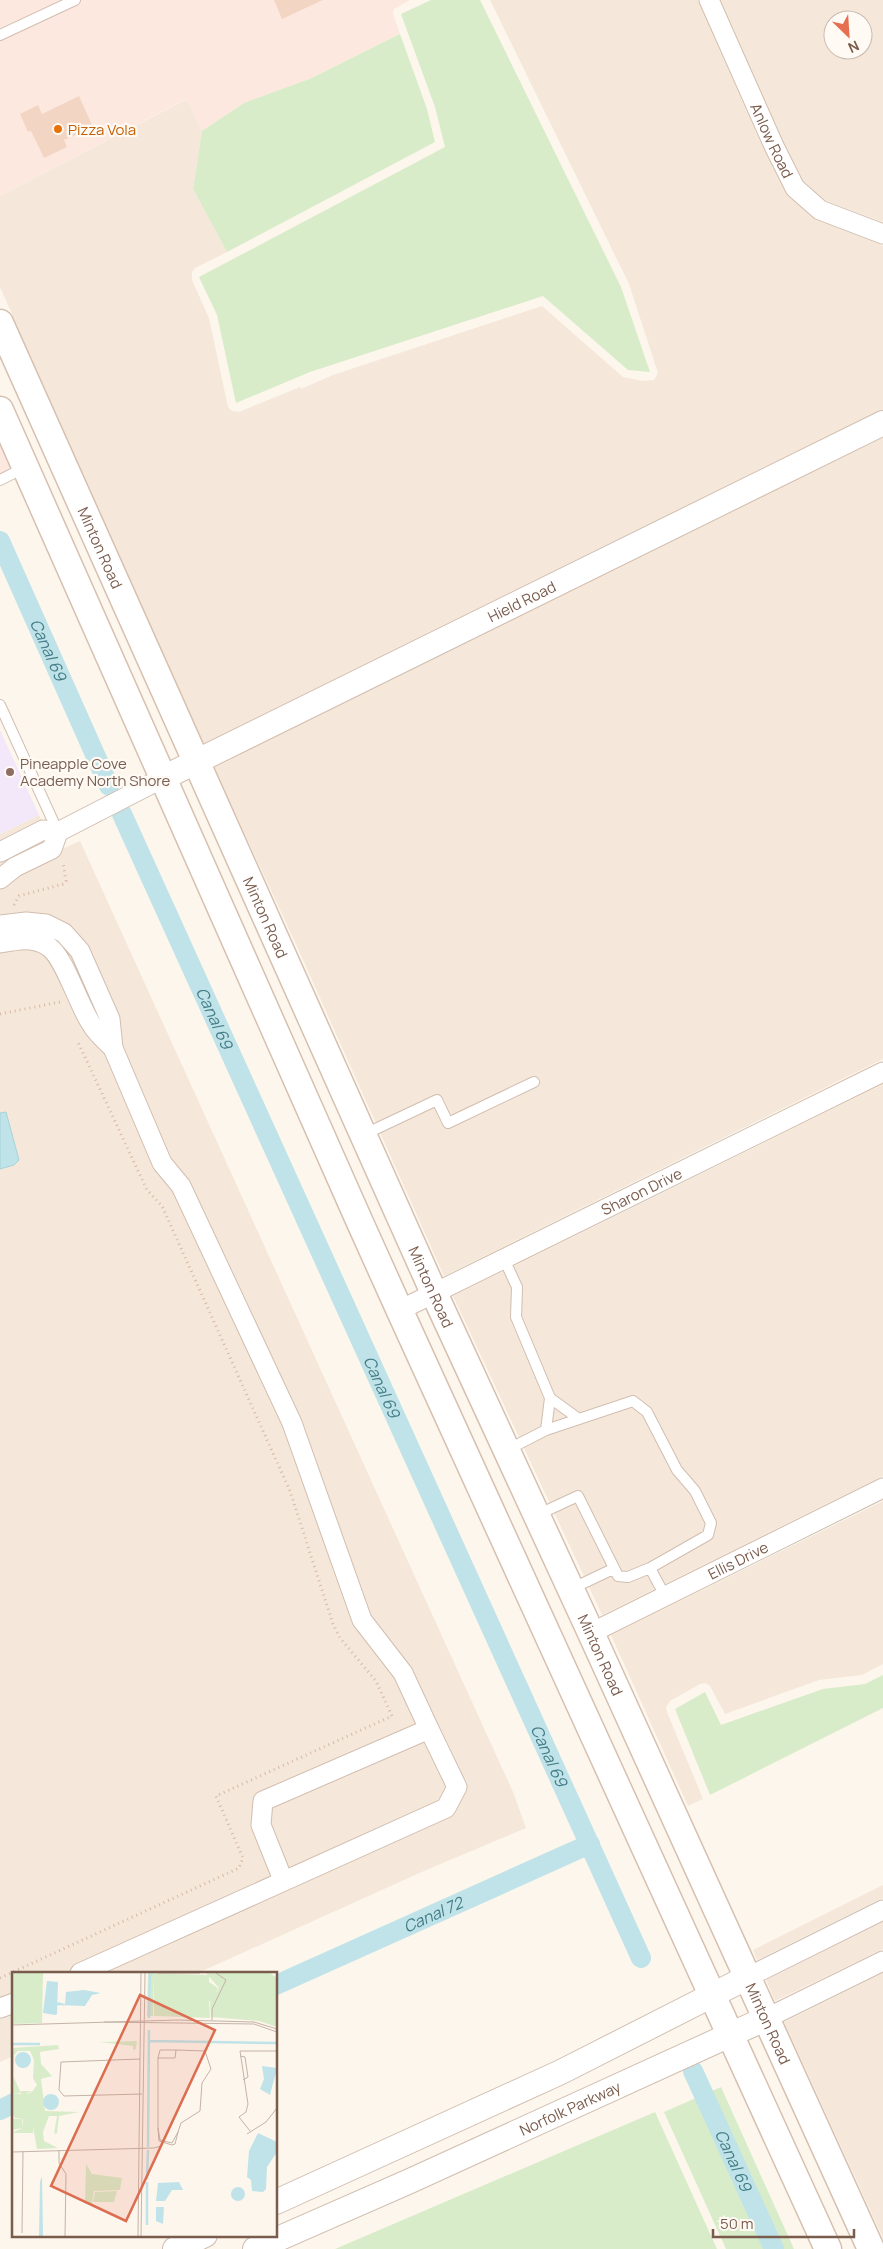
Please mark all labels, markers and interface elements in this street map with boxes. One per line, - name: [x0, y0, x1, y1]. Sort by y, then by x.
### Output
- north arrow: [823, 10, 873, 60]
- text: N: [845, 36, 862, 58]
- street label: Anlow Road: [746, 100, 799, 182]
- place label: Pizza Vola: [68, 119, 136, 140]
- marker: Pizza Vola: [52, 123, 64, 135]
- street label: Minton Road: [73, 503, 128, 592]
- street label: Hield Road: [484, 576, 559, 627]
- water label: Canal 69: [25, 615, 73, 686]
- place label: Pineapple Cove Academy North Shore: [20, 753, 171, 791]
- marker: Pineapple Cove Academy North Shore: [4, 766, 16, 778]
- street label: Minton Road: [238, 873, 293, 961]
- water label: Canal 69: [191, 984, 239, 1054]
- street label: Sharon Drive: [597, 1162, 685, 1220]
- street label: Minton Road: [404, 1243, 459, 1331]
- water label: Canal 69: [358, 1352, 406, 1423]
- street label: Ellis Drive: [704, 1536, 772, 1584]
- street label: Minton Road: [573, 1611, 628, 1699]
- water label: Canal 69: [526, 1721, 574, 1792]
- water label: Canal 72: [400, 1891, 468, 1937]
- inset map: [12, 1972, 278, 2236]
- street label: Minton Road: [741, 1979, 796, 2067]
- street label: Norfolk Parkway: [516, 2076, 624, 2140]
- water label: Canal 69: [710, 2126, 758, 2196]
- scale bar: [713, 2206, 854, 2238]
- text: 50 m: [720, 2213, 754, 2234]

